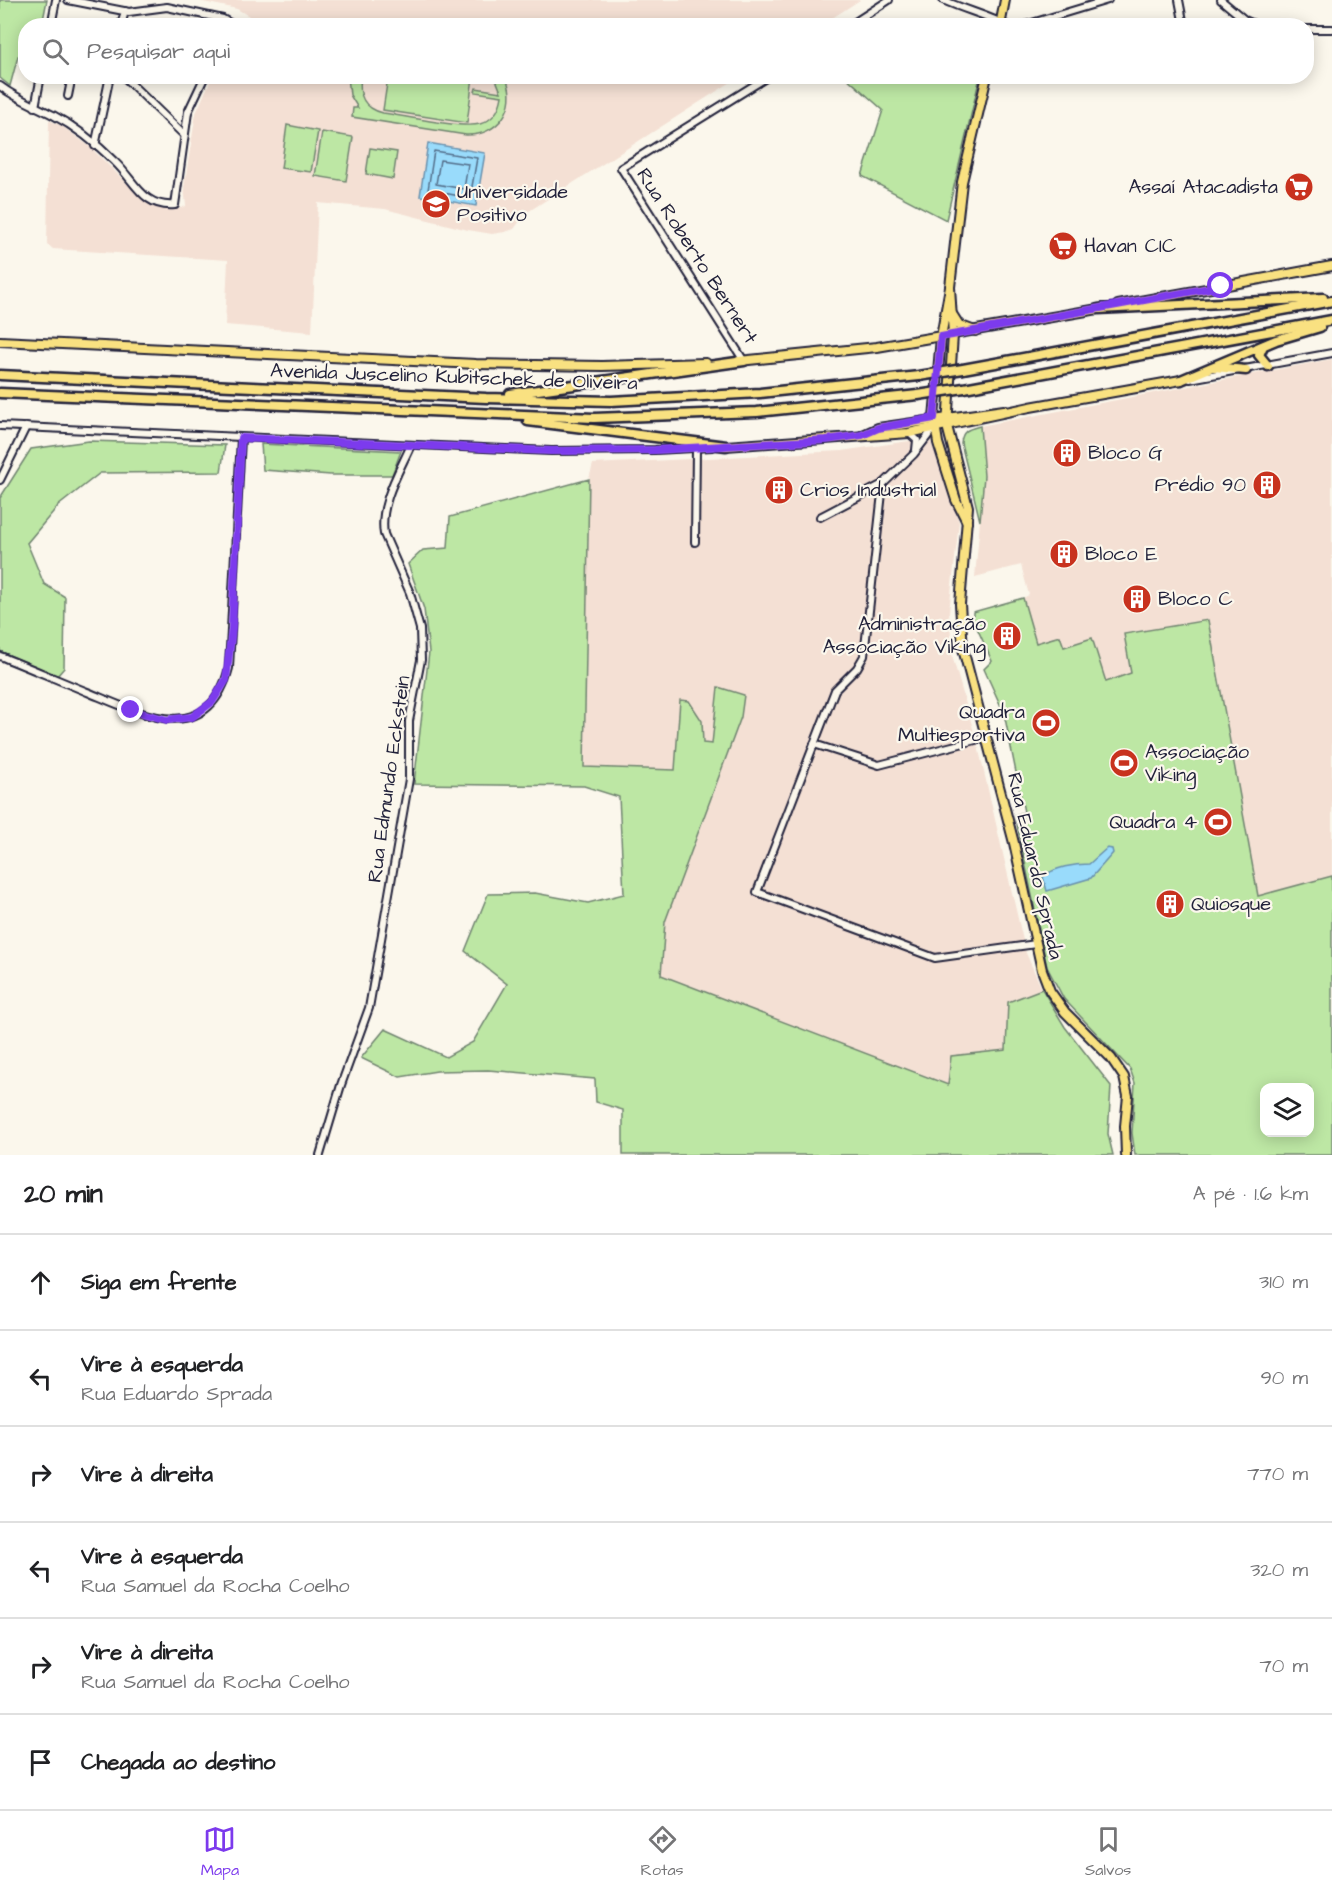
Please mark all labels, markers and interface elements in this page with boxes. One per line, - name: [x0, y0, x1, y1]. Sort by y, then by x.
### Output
- search box: [18, 18, 1314, 84]
- icon: search: [39, 35, 72, 68]
- text: Pesquisar aqui: [87, 36, 230, 67]
- street label: Rua Roberto Bernert: [630, 163, 764, 349]
- supermarket icon: Assaí Atacadista: [1283, 171, 1315, 203]
- place label: Assaí Atacadista: [1128, 173, 1278, 201]
- place label: Universidade Positivo: [457, 178, 568, 229]
- school or university icon: Universidade Positivo: [420, 188, 452, 220]
- supermarket icon: Havan CIC: [1047, 230, 1079, 262]
- place label: Havan CIC: [1084, 232, 1176, 260]
- route start: [1207, 272, 1233, 298]
- street label: Avenida Juscelino Kubitschek de Oliveira: [270, 357, 638, 397]
- building icon: Bloco G: [1051, 437, 1083, 469]
- place label: Bloco G: [1088, 439, 1163, 467]
- building icon: Prédio 90: [1251, 469, 1283, 501]
- place label: Prédio 90: [1155, 471, 1246, 499]
- building icon: Crios Industrial: [763, 474, 795, 506]
- place label: Crios Industrial: [800, 476, 936, 504]
- building icon: Bloco E: [1048, 538, 1080, 570]
- place label: Bloco E: [1085, 540, 1158, 568]
- building icon: Bloco C: [1121, 583, 1153, 615]
- place label: Bloco C: [1158, 585, 1233, 613]
- place label: Administração Associação Viking: [823, 610, 986, 662]
- building icon: Administração Associação Viking: [991, 620, 1023, 652]
- street label: Rua Edmundo Eckstein: [361, 674, 417, 884]
- route end: [117, 696, 143, 722]
- place label: Quadra Multiesportiva: [898, 698, 1025, 749]
- sports icon: Quadra Multiesportiva: [1030, 707, 1062, 739]
- place label: Associação Viking: [1145, 738, 1249, 790]
- sports icon: Associação Viking: [1108, 747, 1140, 779]
- street label: Rua Eduardo Sprada: [1000, 770, 1070, 962]
- sports icon: Quadra 4: [1202, 806, 1234, 838]
- place label: Quadra 4: [1109, 808, 1197, 836]
- building icon: Quiosque: [1154, 888, 1186, 920]
- place label: Quiosque: [1191, 890, 1271, 918]
- map controls: [1260, 1083, 1314, 1137]
- button: layers: [1260, 1083, 1314, 1137]
- text: 20 min: [24, 1176, 103, 1212]
- text: A pé · 1.6 km: [1193, 1180, 1308, 1208]
- icon: ahead: [24, 1266, 57, 1299]
- text: Siga em frente: [81, 1267, 237, 1298]
- text: 310 m: [1259, 1268, 1308, 1296]
- text: Vire à esquerda: [81, 1349, 243, 1380]
- icon: left: [24, 1362, 57, 1395]
- text: 90 m: [1260, 1364, 1308, 1392]
- text: Rua Eduardo Sprada: [81, 1380, 272, 1408]
- icon: right: [24, 1458, 57, 1491]
- text: Vire à direita: [81, 1459, 213, 1490]
- text: 770 m: [1247, 1460, 1308, 1488]
- text: Vire à esquerda: [81, 1541, 243, 1572]
- icon: left: [24, 1554, 57, 1587]
- text: 320 m: [1250, 1556, 1308, 1584]
- text: Rua Samuel da Rocha Coelho: [81, 1572, 350, 1600]
- text: Vire à direita: [81, 1637, 213, 1668]
- icon: right: [24, 1650, 57, 1683]
- text: 70 m: [1260, 1652, 1308, 1680]
- text: Rua Samuel da Rocha Coelho: [81, 1668, 350, 1696]
- icon: arrive: [24, 1746, 57, 1779]
- text: Chegada ao destino: [81, 1747, 275, 1778]
- tab: Mapa: [201, 1823, 239, 1881]
- tab: Rotas: [641, 1823, 684, 1881]
- tab: Salvos: [1085, 1823, 1131, 1881]

